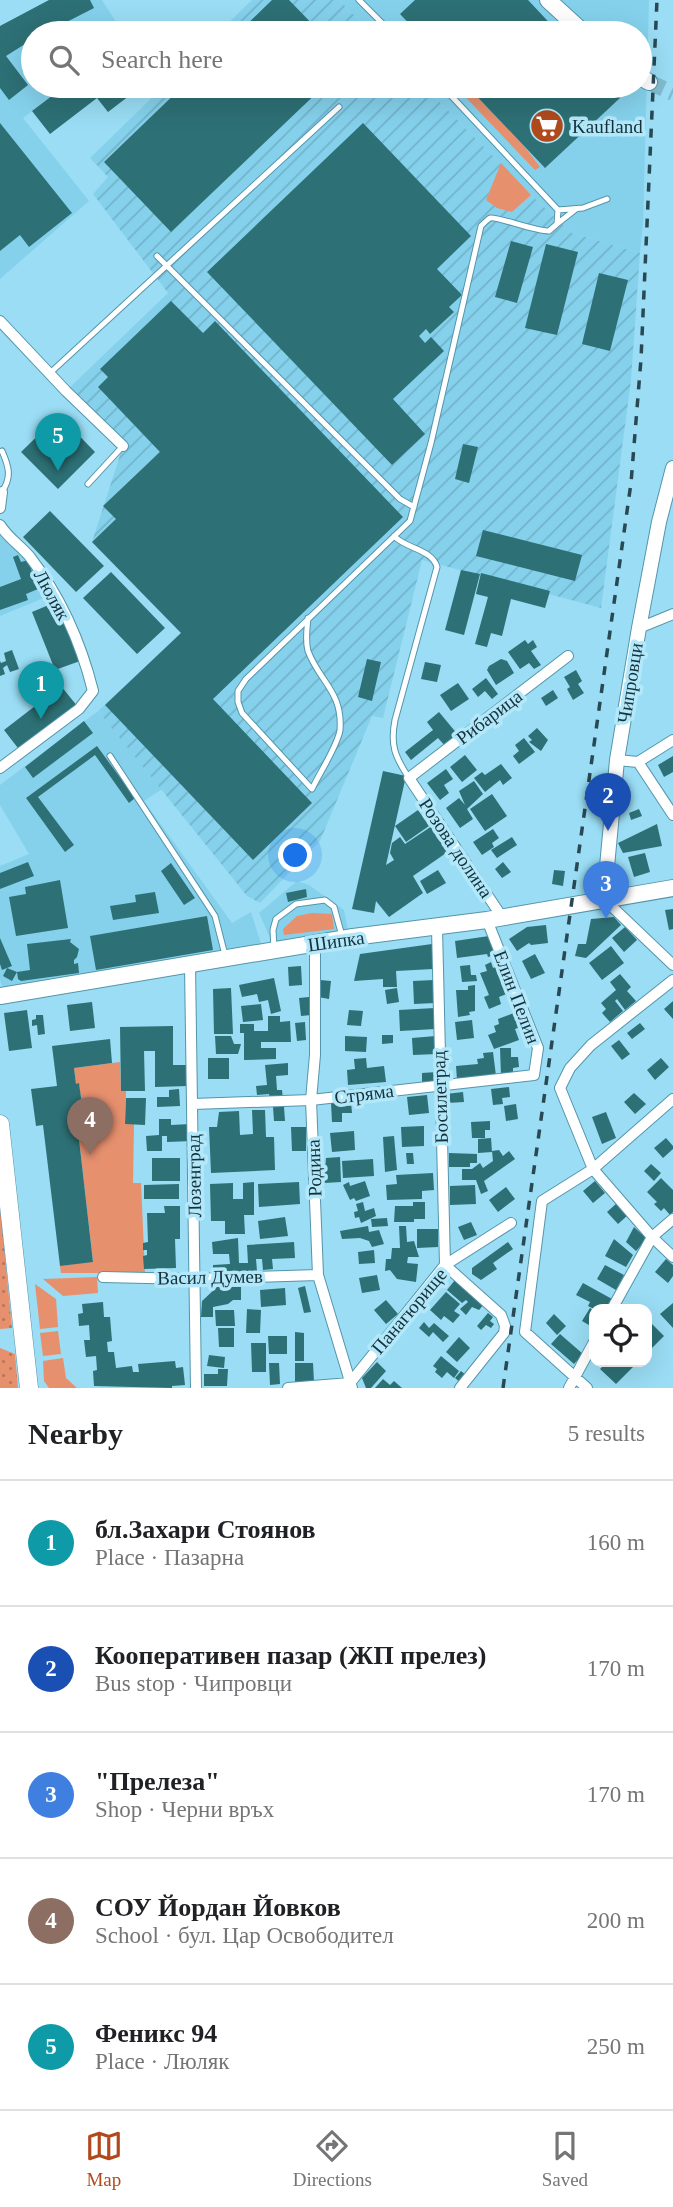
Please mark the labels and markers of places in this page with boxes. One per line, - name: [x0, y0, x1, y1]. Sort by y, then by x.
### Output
- supermarket icon: Kaufland: [528, 107, 566, 145]
- place label: Kaufland: [572, 116, 643, 137]
- pin: 5: [35, 413, 81, 471]
- pin: 1: [18, 661, 64, 719]
- pin: 2: [585, 773, 631, 831]
- pin: 3: [583, 861, 629, 919]
- pin: 4: [67, 1097, 113, 1155]

